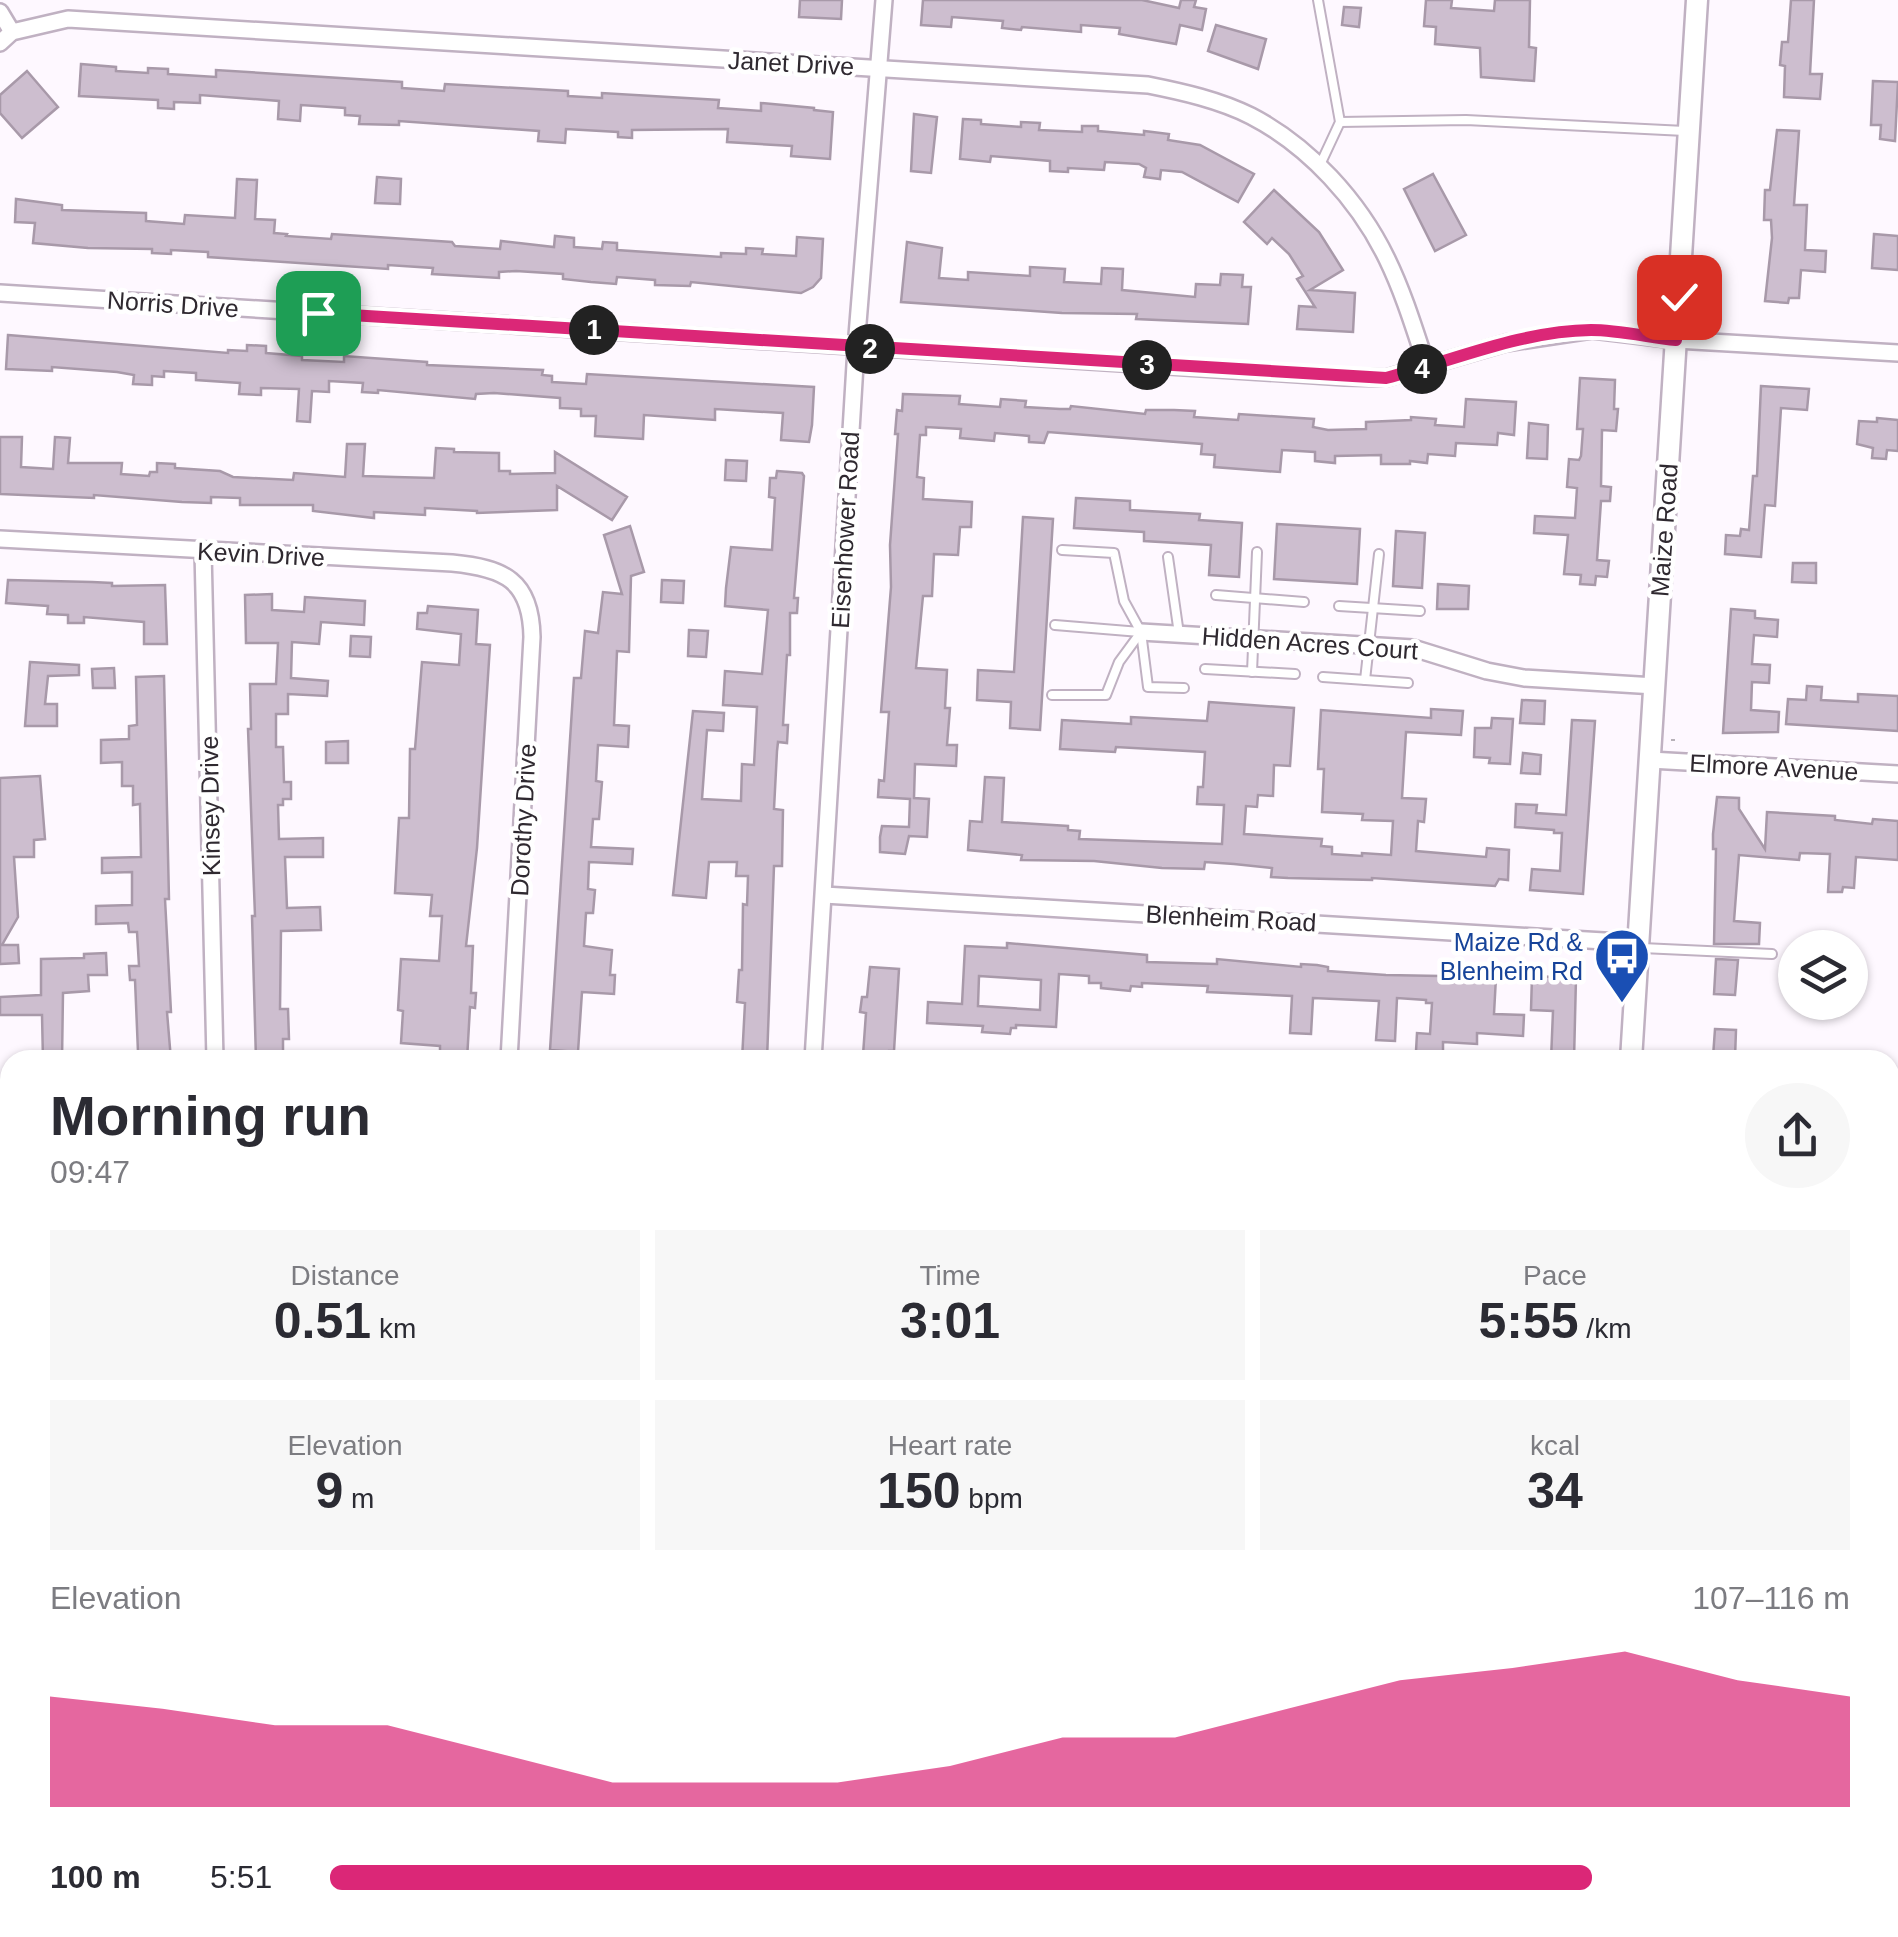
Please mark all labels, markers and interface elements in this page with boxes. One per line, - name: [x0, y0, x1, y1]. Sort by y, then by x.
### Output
- street label: Janet Drive: [727, 46, 855, 80]
- pin: [1637, 255, 1722, 340]
- icon: check: [1652, 270, 1707, 325]
- pin: [276, 271, 361, 356]
- street label: Norris Drive: [106, 285, 240, 323]
- icon: arrive: [291, 286, 346, 341]
- pin: 1: [569, 305, 619, 355]
- text: 1: [586, 314, 602, 345]
- pin: 2: [845, 324, 895, 374]
- text: 2: [862, 333, 878, 364]
- pin: 3: [1122, 340, 1172, 390]
- pin: 4: [1397, 344, 1447, 394]
- text: 3: [1139, 349, 1155, 380]
- text: 4: [1414, 353, 1430, 384]
- street label: Eisenhower Road: [826, 431, 864, 629]
- street label: Maize Road: [1645, 462, 1683, 598]
- street label: Kevin Drive: [196, 537, 326, 571]
- street label: Hidden Acres Court: [1201, 621, 1419, 665]
- street label: Kinsey Drive: [195, 736, 225, 876]
- street label: Dorothy Drive: [505, 743, 541, 897]
- street label: Elmore Avenue: [1689, 749, 1859, 785]
- street label: Blenheim Road: [1145, 900, 1317, 936]
- bus stop icon: Maize Rd & Blenheim Rd: [1592, 926, 1652, 1005]
- place label: Maize Rd & Blenheim Rd: [1440, 928, 1583, 985]
- map controls: [1778, 930, 1868, 1020]
- button: layers: [1778, 930, 1868, 1020]
- button: share: [1745, 1083, 1850, 1188]
- text: Morning run: [50, 1085, 371, 1147]
- text: 09:47: [50, 1154, 130, 1190]
- text: Distance: [291, 1260, 399, 1291]
- text: Time: [919, 1260, 981, 1291]
- text: Pace: [1523, 1260, 1587, 1291]
- text: 0.51: [274, 1293, 371, 1349]
- text: 3:01: [900, 1293, 1000, 1349]
- text: 5:55: [1479, 1293, 1579, 1349]
- text: km: [371, 1313, 416, 1344]
- text: /km: [1579, 1313, 1631, 1344]
- text: Elevation: [287, 1430, 403, 1461]
- text: Heart rate: [888, 1430, 1012, 1461]
- text: kcal: [1530, 1430, 1580, 1461]
- text: 9: [316, 1463, 343, 1519]
- text: 150: [877, 1463, 961, 1519]
- text: 34: [1527, 1463, 1583, 1519]
- text: m: [343, 1483, 374, 1514]
- text: bpm: [961, 1483, 1023, 1514]
- text: Elevation: [50, 1580, 182, 1616]
- text: 107–116 m: [1692, 1580, 1850, 1616]
- text: 100 m: [50, 1859, 141, 1895]
- text: 5:51: [210, 1859, 272, 1895]

